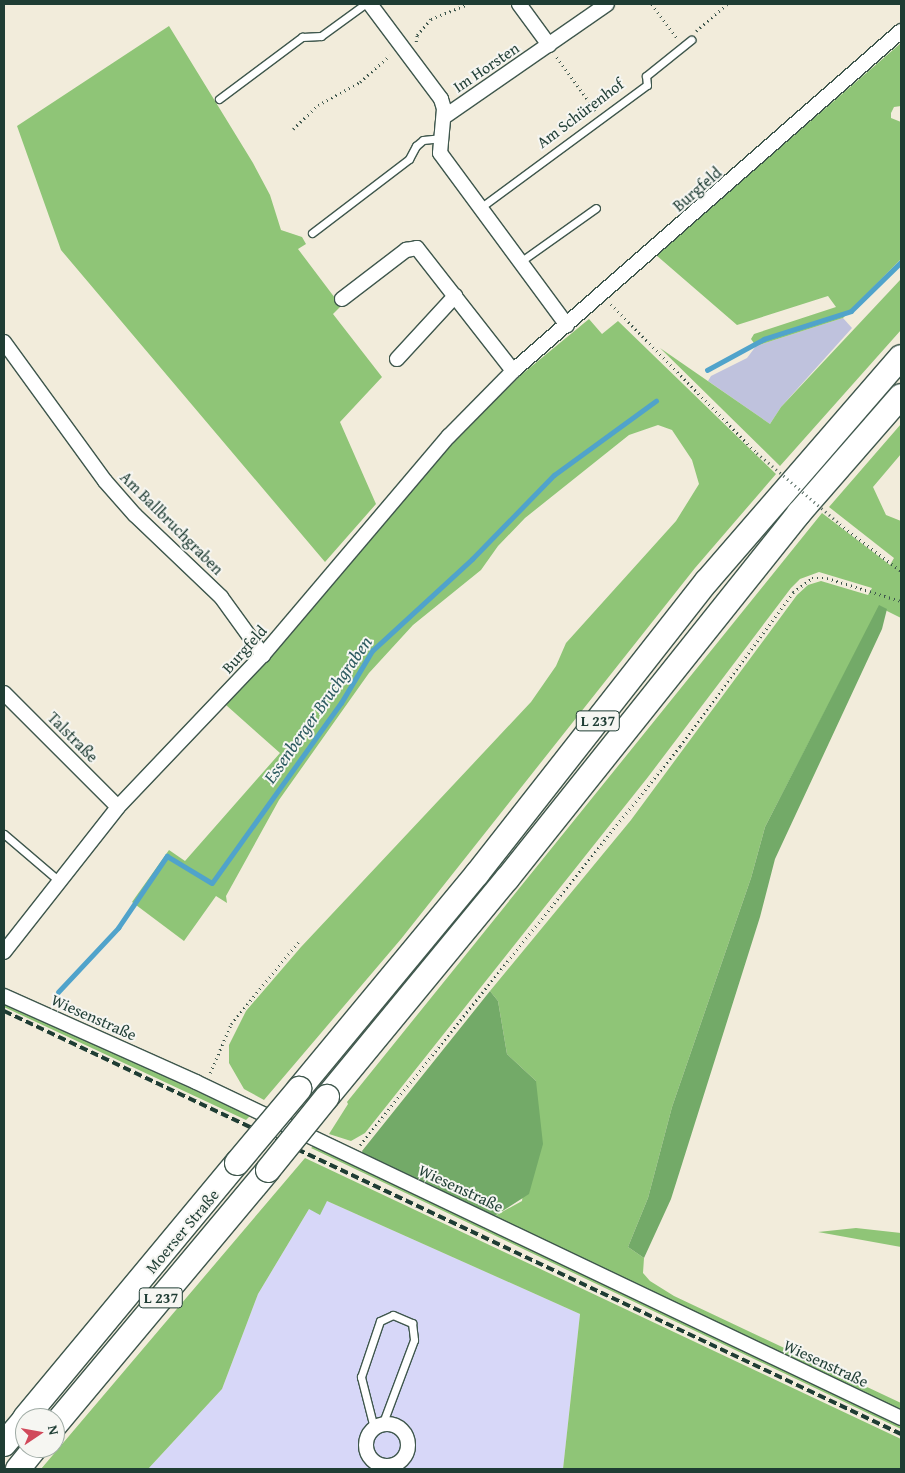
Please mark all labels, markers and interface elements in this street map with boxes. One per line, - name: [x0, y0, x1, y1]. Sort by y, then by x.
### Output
- street label: Im Horsten: [449, 38, 523, 96]
- street label: Am Schürenhof: [533, 74, 627, 152]
- street label: Burgfeld: [669, 163, 725, 215]
- street label: Am Ballbruchgraben: [116, 467, 228, 579]
- street label: Burgfeld: [217, 621, 271, 677]
- water label: Essenberger Bruchgraben: [259, 632, 377, 788]
- street label: Talstraße: [44, 708, 102, 766]
- road number: L 237: [576, 708, 620, 734]
- street label: Wiesenstraße: [48, 990, 140, 1044]
- street label: Wiesenstraße: [416, 1160, 506, 1216]
- street label: Moerser Straße: [141, 1185, 223, 1277]
- road number: L 237: [138, 1286, 184, 1310]
- street label: Wiesenstraße: [781, 1335, 871, 1391]
- north arrow: [15, 1408, 65, 1458]
- text: N: [43, 1423, 64, 1437]

